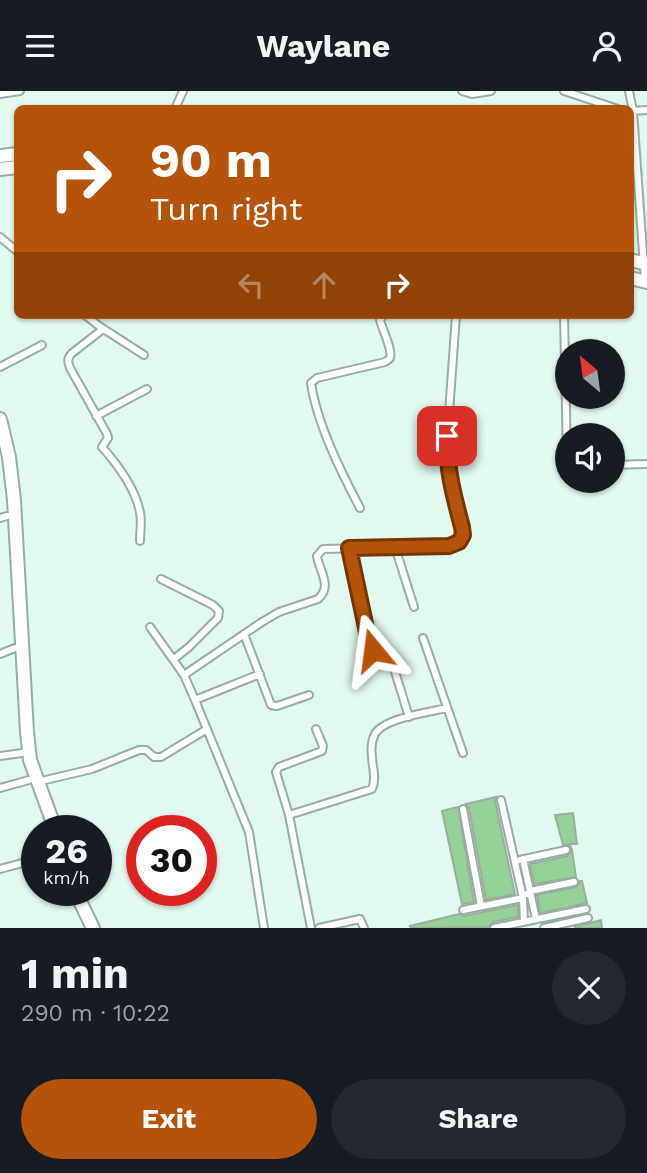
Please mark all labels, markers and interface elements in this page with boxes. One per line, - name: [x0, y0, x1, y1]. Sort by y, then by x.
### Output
- icon: menu: [21, 27, 59, 65]
- text: Waylane: [257, 27, 390, 65]
- icon: person: [588, 27, 626, 65]
- text: 90 m: [150, 131, 272, 189]
- icon: right: [35, 133, 126, 224]
- text: Turn right: [150, 190, 302, 228]
- icon: left: [232, 266, 270, 304]
- icon: ahead: [305, 266, 343, 304]
- icon: right: [378, 266, 416, 304]
- north arrow: [555, 339, 625, 409]
- map controls: [555, 339, 625, 493]
- pin: [417, 406, 477, 466]
- icon: arrive: [428, 417, 466, 455]
- button: sound: [555, 423, 625, 493]
- position arrow: [336, 613, 410, 687]
- speed limit sign: 30: [126, 815, 217, 906]
- text: 26: [45, 830, 88, 872]
- text: km/h: [43, 867, 90, 888]
- text: 1 min: [21, 949, 129, 998]
- button: close: [552, 951, 626, 1025]
- text: 290 m · 10:22: [21, 1000, 170, 1027]
- button: Exit: [21, 1079, 317, 1159]
- button: Share: [331, 1079, 626, 1159]

